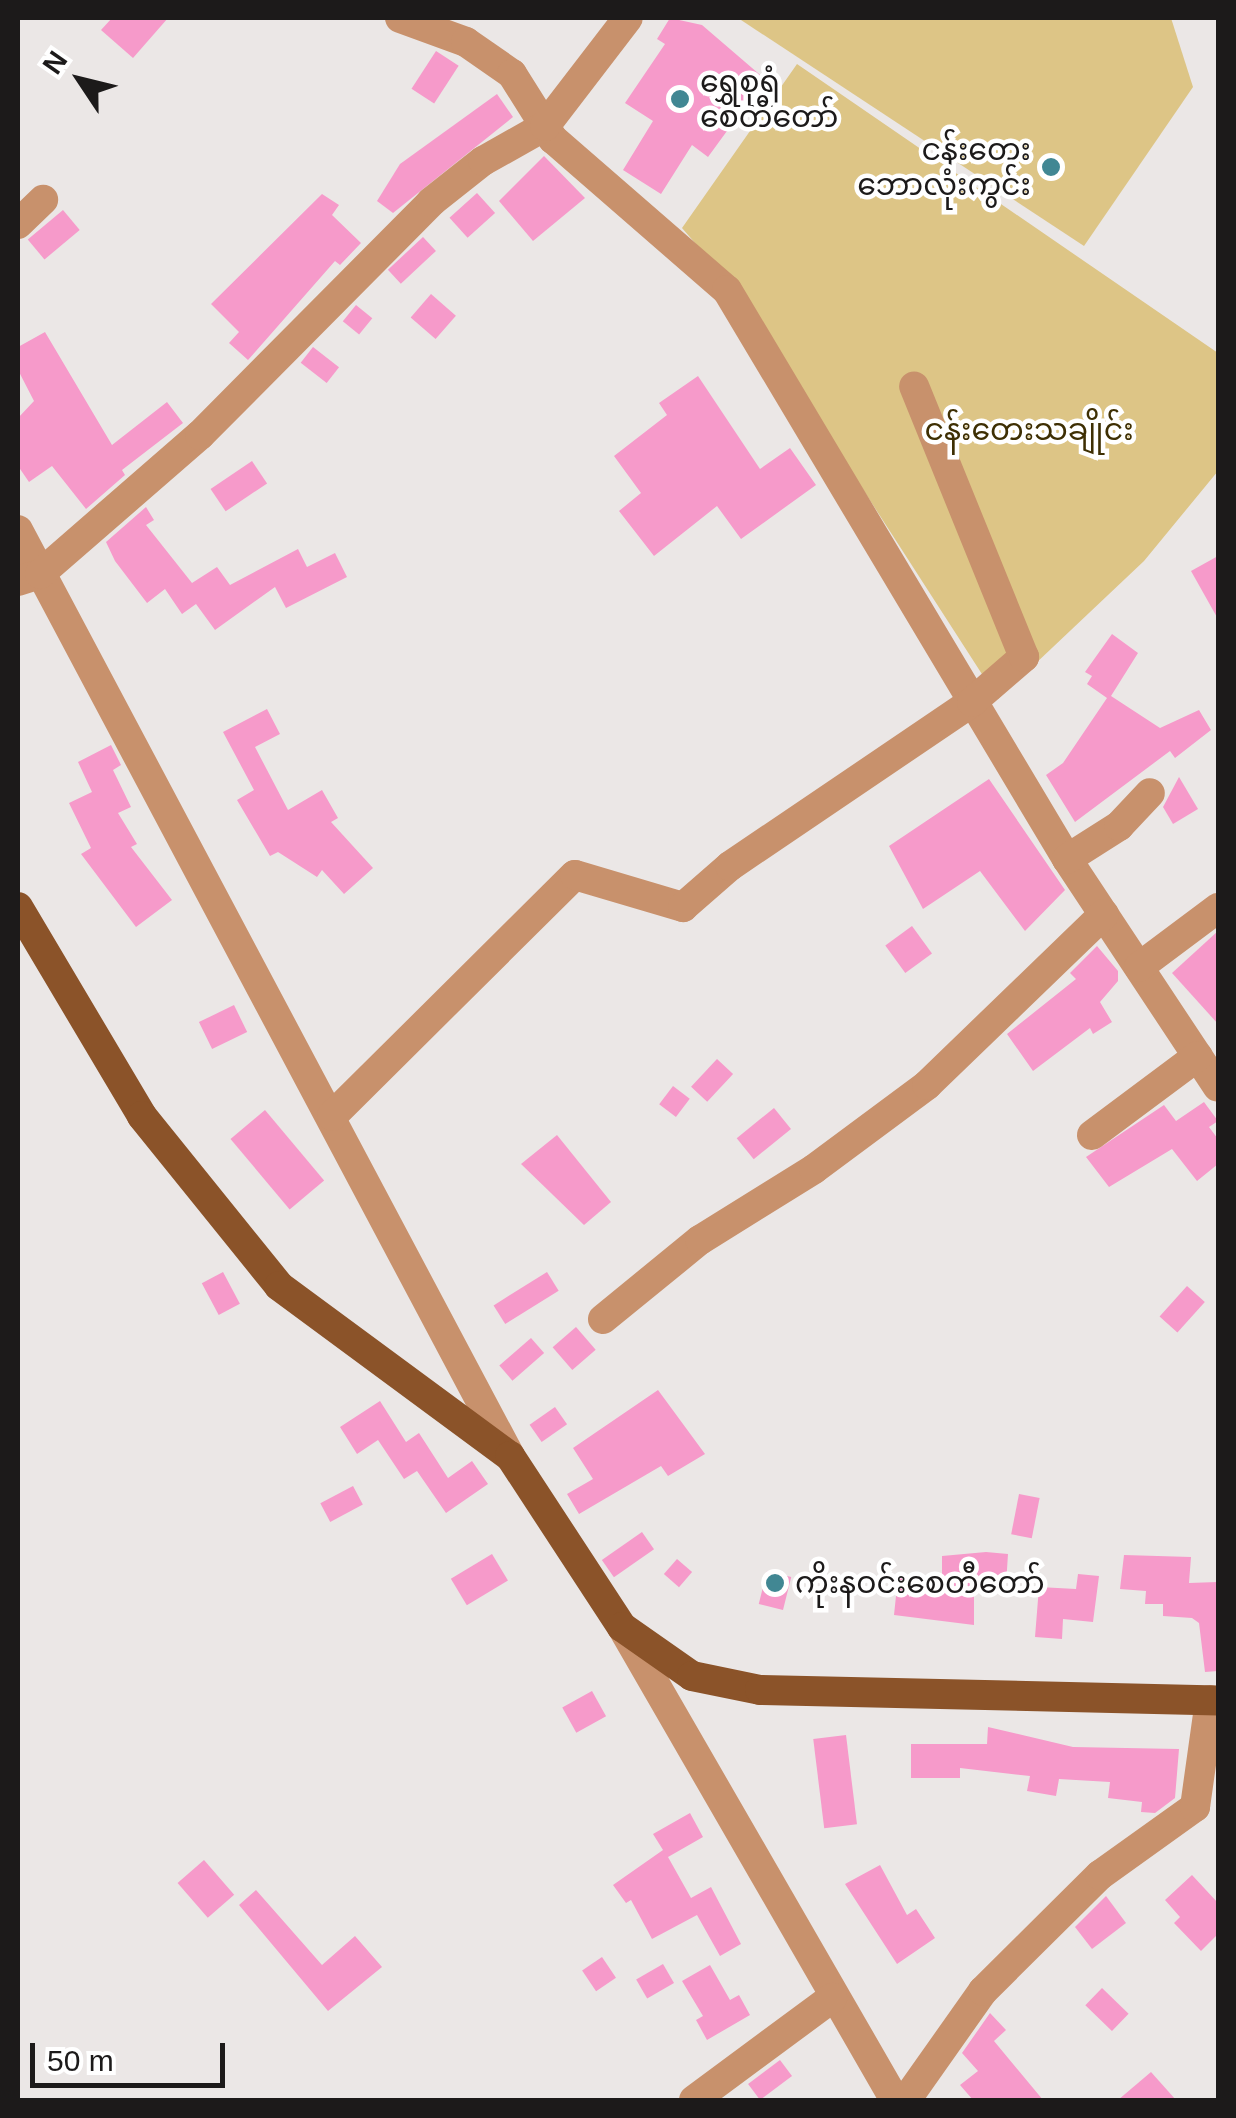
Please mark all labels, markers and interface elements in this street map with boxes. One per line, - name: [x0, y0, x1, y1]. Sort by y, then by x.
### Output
- north arrow: [30, 30, 130, 130]
- text: N: [37, 45, 74, 80]
- place label: ရွှေစုရုံ စေတီတော်: [700, 64, 838, 134]
- marker: ရွှေစုရုံ စေတီတော်: [669, 88, 691, 110]
- place label: ငန်းတေး ဘောလုံးကွင်း: [857, 132, 1031, 202]
- marker: ငန်းတေး ဘောလုံးကွင်း: [1040, 156, 1062, 178]
- park label: ငန်းတေးသချိုင်း: [924, 412, 1134, 448]
- place label: ကိုးနဝင်းစေတီတော်: [795, 1565, 1045, 1601]
- marker: ကိုးနဝင်းစေတီတော်: [764, 1572, 786, 1594]
- scale bar: [35, 2023, 230, 2085]
- text: 50 m: [47, 2044, 114, 2077]

